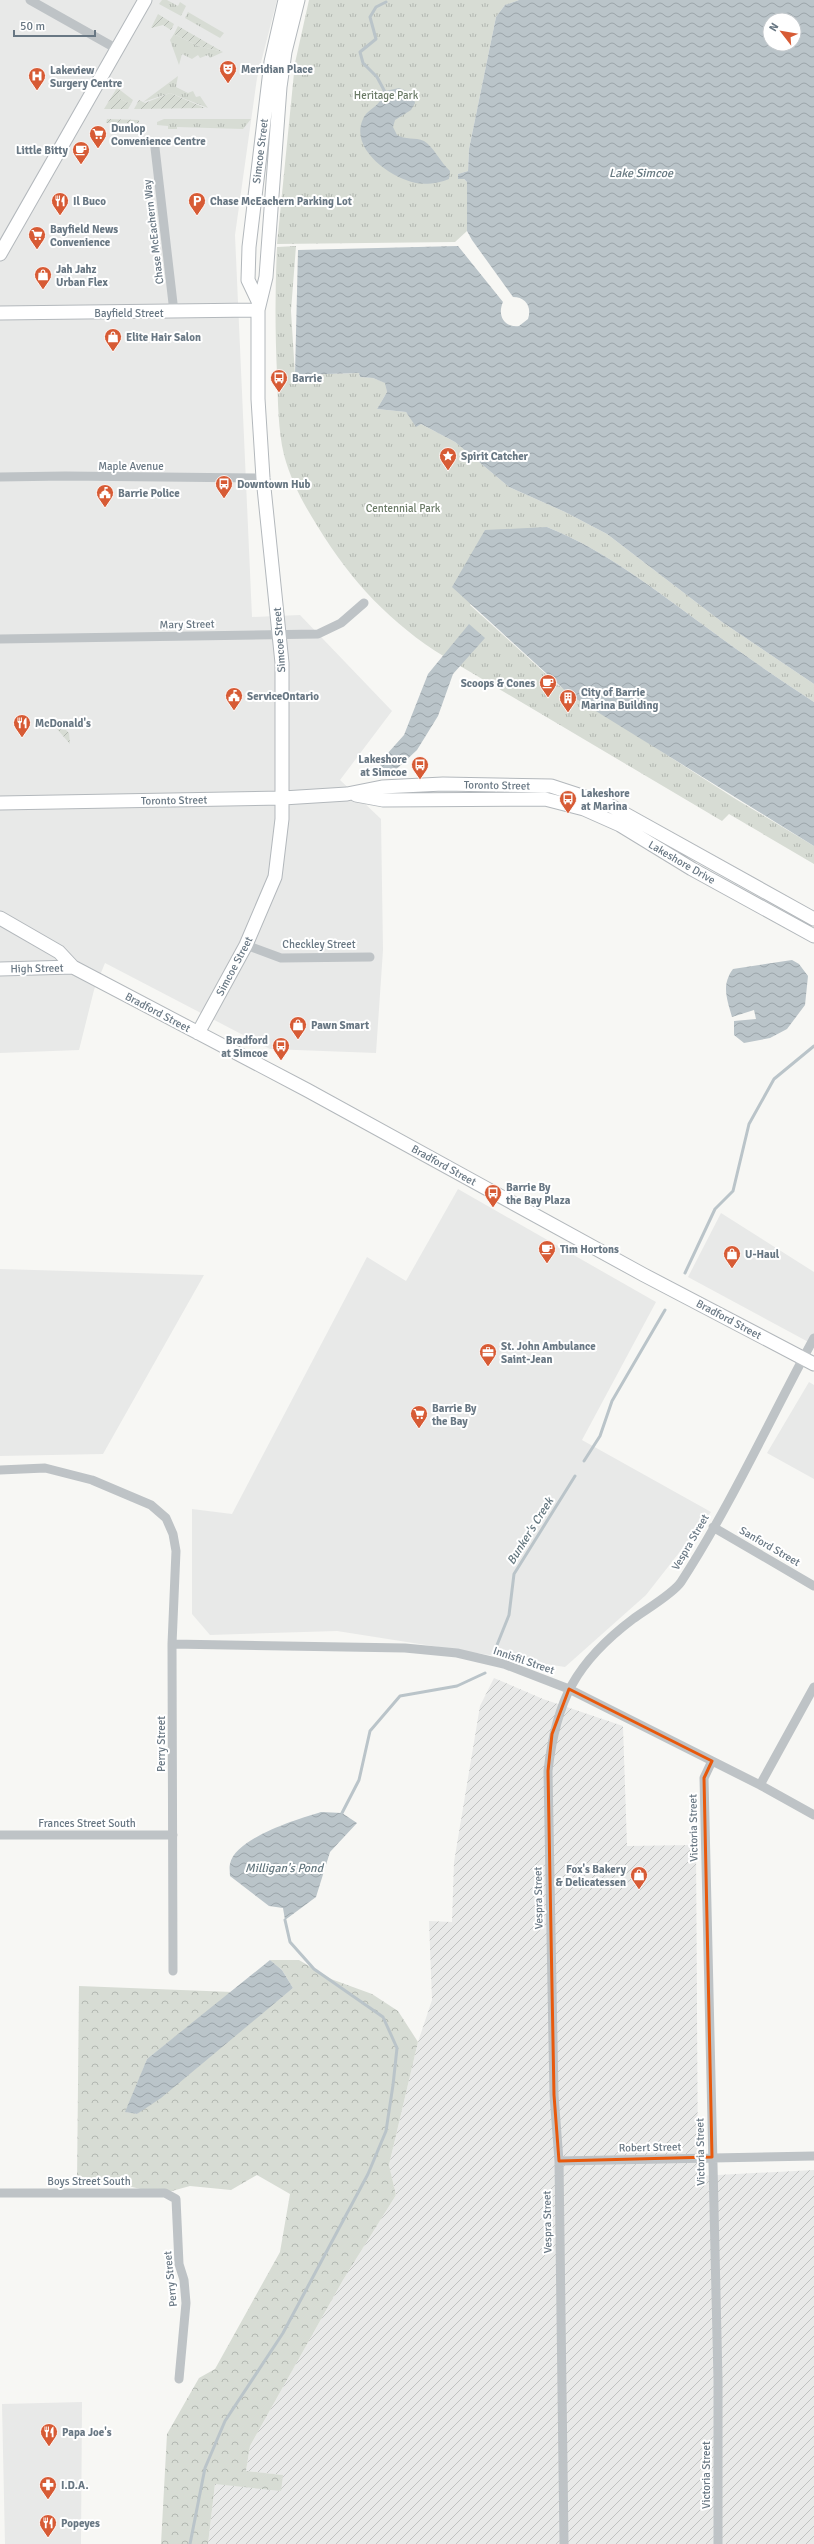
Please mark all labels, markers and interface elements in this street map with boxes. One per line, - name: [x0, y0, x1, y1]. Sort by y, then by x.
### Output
- scale bar: [14, 12, 95, 38]
- north arrow: [762, 12, 802, 52]
- text: 50 m: [20, 19, 45, 34]
- text: N: [766, 20, 781, 34]
- theatre icon: Meridian Place: [218, 59, 238, 84]
- place label: Meridian Place: [241, 63, 313, 76]
- place label: Lakeview Surgery Centre: [50, 64, 123, 90]
- hospital icon: Lakeview Surgery Centre: [27, 66, 47, 91]
- park label: Heritage Park: [354, 89, 419, 102]
- street label: Simcoe Street: [250, 118, 271, 184]
- place label: Dunlop Convenience Centre: [111, 122, 206, 148]
- supermarket icon: Dunlop Convenience Centre: [88, 124, 108, 149]
- cafe icon: Little Bitty: [71, 140, 91, 165]
- place label: Little Bitty: [16, 144, 69, 157]
- water label: Lake Simcoe: [609, 166, 674, 181]
- street label: Chase McEachern Way: [141, 178, 166, 285]
- restaurant icon: Il Buco: [50, 191, 70, 216]
- parking icon: Chase McEachern Parking Lot: [187, 191, 207, 216]
- place label: Il Buco: [73, 195, 106, 208]
- place label: Chase McEachern Parking Lot: [210, 195, 352, 208]
- place label: Bayfield News Convenience: [50, 223, 118, 249]
- supermarket icon: Bayfield News Convenience: [27, 225, 47, 250]
- place label: Jah Jahz Urban Flex: [56, 263, 108, 289]
- shop icon: Jah Jahz Urban Flex: [33, 265, 53, 290]
- street label: Bayfield Street: [94, 307, 164, 320]
- shop icon: Elite Hair Salon: [103, 327, 123, 352]
- place label: Elite Hair Salon: [126, 331, 201, 344]
- bus stop icon: Barrie: [269, 368, 289, 393]
- place label: Barrie: [292, 372, 323, 385]
- place icon: Spirit Catcher: [438, 446, 458, 471]
- place label: Spirit Catcher: [461, 450, 529, 463]
- street label: Maple Avenue: [98, 460, 164, 473]
- bus stop icon: Downtown Hub: [214, 474, 234, 499]
- place label: Downtown Hub: [237, 478, 311, 491]
- public building icon: Barrie Police: [95, 483, 115, 508]
- place label: Barrie Police: [118, 487, 180, 500]
- park label: Centennial Park: [366, 502, 441, 515]
- street label: Simcoe Street: [271, 607, 288, 673]
- street label: Mary Street: [159, 618, 215, 631]
- cafe icon: Scoops & Cones: [538, 673, 558, 698]
- place label: Scoops & Cones: [461, 677, 535, 690]
- public building icon: ServiceOntario: [224, 686, 244, 711]
- place label: City of Barrie Marina Building: [581, 686, 658, 712]
- building icon: City of Barrie Marina Building: [558, 688, 578, 713]
- place label: ServiceOntario: [247, 690, 319, 703]
- restaurant icon: McDonald's: [12, 713, 32, 738]
- place label: McDonald's: [35, 717, 91, 730]
- place label: Lakeshore at Simcoe: [358, 753, 408, 779]
- bus stop icon: Lakeshore at Simcoe: [410, 755, 430, 780]
- street label: Toronto Street: [464, 778, 530, 793]
- place label: Lakeshore at Marina: [581, 787, 630, 813]
- bus stop icon: Lakeshore at Marina: [558, 789, 578, 814]
- street label: Toronto Street: [141, 793, 207, 808]
- street label: Lakeshore Drive: [646, 838, 717, 887]
- street label: Simcoe Street: [213, 934, 256, 998]
- street label: Checkley Street: [282, 938, 356, 951]
- street label: High Street: [10, 962, 64, 975]
- street label: Bradford Street: [123, 990, 193, 1035]
- shop icon: Pawn Smart: [288, 1015, 308, 1040]
- place label: Pawn Smart: [311, 1019, 369, 1032]
- place label: Bradford at Simcoe: [221, 1034, 269, 1060]
- bus stop icon: Bradford at Simcoe: [271, 1036, 291, 1061]
- street label: Bradford Street: [409, 1142, 479, 1189]
- place label: Barrie By the Bay Plaza: [505, 1181, 571, 1207]
- bus stop icon: Barrie By the Bay Plaza: [483, 1183, 503, 1208]
- cafe icon: Tim Hortons: [537, 1239, 557, 1264]
- place label: Tim Hortons: [560, 1243, 619, 1256]
- shop icon: U-Haul: [722, 1244, 742, 1269]
- place label: U-Haul: [745, 1248, 780, 1261]
- street label: Bradford Street: [694, 1297, 764, 1342]
- place label: St. John Ambulance Saint-Jean: [501, 1340, 596, 1366]
- office icon: St. John Ambulance Saint-Jean: [478, 1342, 498, 1367]
- place label: Barrie By the Bay: [431, 1402, 477, 1428]
- supermarket icon: Barrie By the Bay: [409, 1404, 429, 1429]
- water label: Bunker's Creek: [504, 1494, 558, 1568]
- street label: Vespra Street: [669, 1512, 712, 1573]
- street label: Sanford Street: [737, 1524, 803, 1569]
- street label: Innisfil Street: [492, 1644, 556, 1677]
- street label: Perry Street: [155, 1716, 168, 1772]
- street label: Victoria Street: [686, 1794, 701, 1862]
- street label: Frances Street South: [38, 1817, 136, 1830]
- water label: Milligan's Pond: [245, 1861, 325, 1876]
- place label: Fox's Bakery & Delicatessen: [555, 1863, 627, 1889]
- shop icon: Fox's Bakery & Delicatessen: [629, 1865, 649, 1890]
- street label: Vespra Street: [531, 1866, 546, 1929]
- street label: Victoria Street: [693, 2118, 708, 2186]
- street label: Robert Street: [619, 2140, 682, 2155]
- street label: Boys Street South: [47, 2175, 131, 2188]
- street label: Vespra Street: [540, 2190, 555, 2253]
- street label: Perry Street: [161, 2250, 180, 2307]
- restaurant icon: Papa Joe's: [39, 2422, 59, 2447]
- place label: Papa Joe's: [62, 2426, 112, 2439]
- street label: Victoria Street: [700, 2441, 713, 2509]
- pharmacy icon: I.D.A.: [38, 2475, 58, 2500]
- place label: I.D.A.: [61, 2479, 89, 2492]
- restaurant icon: Popeyes: [38, 2513, 58, 2538]
- place label: Popeyes: [61, 2517, 100, 2530]

